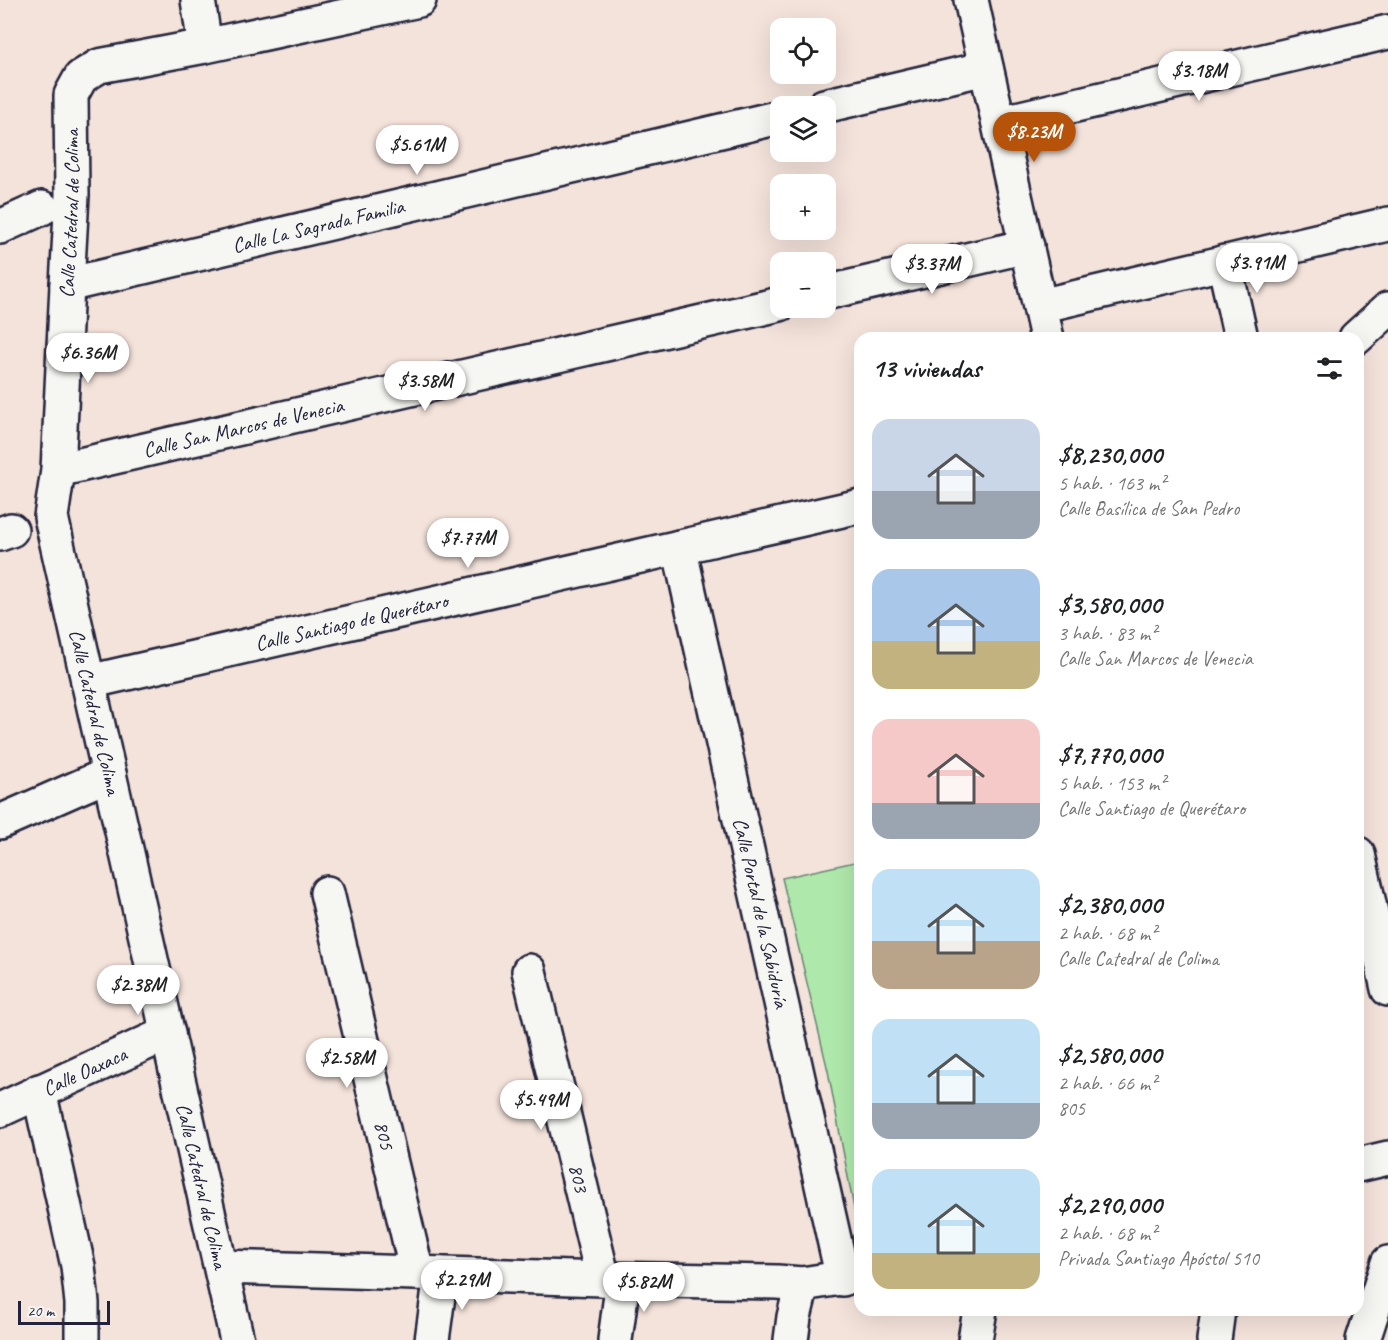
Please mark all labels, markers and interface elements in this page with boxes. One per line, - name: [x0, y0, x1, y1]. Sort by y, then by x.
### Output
- map controls: [770, 18, 836, 318]
- button: locate: [770, 18, 836, 84]
- pin: $3.18M: [1150, 51, 1248, 102]
- text: $3.18M: [1172, 58, 1226, 83]
- button: layers: [770, 96, 836, 162]
- pin: $8.23M: [985, 112, 1083, 163]
- text: $8.23M: [1007, 119, 1061, 144]
- pin: $5.61M: [368, 125, 466, 176]
- street label: Calle Catedral de Colima: [53, 127, 85, 299]
- text: $5.61M: [390, 132, 444, 157]
- button: +: [770, 174, 836, 240]
- street label: Calle La Sagrada Familia: [230, 193, 408, 259]
- pin: $3.91M: [1208, 243, 1306, 294]
- pin: $3.37M: [883, 244, 981, 295]
- text: $3.91M: [1230, 250, 1284, 275]
- text: $3.37M: [905, 251, 959, 276]
- button: −: [770, 252, 836, 318]
- pin: $6.36M: [39, 333, 137, 384]
- text: $6.36M: [60, 340, 116, 365]
- text: 13 viviendas: [872, 352, 981, 385]
- icon: filters: [1313, 352, 1346, 385]
- pin: $3.58M: [376, 361, 474, 412]
- text: $3.58M: [398, 368, 452, 393]
- street label: Calle San Marcos de Venecia: [141, 391, 347, 463]
- text: $8,230,000: [1058, 438, 1162, 471]
- icon: home: [920, 443, 992, 515]
- text: 5 hab. · 163 m²: [1058, 471, 1165, 496]
- text: Calle Basílica de San Pedro: [1058, 496, 1239, 521]
- pin: $7.77M: [419, 518, 517, 569]
- text: $7.77M: [441, 525, 495, 550]
- street label: Calle Santiago de Querétaro: [252, 587, 453, 657]
- text: $3,580,000: [1058, 588, 1161, 621]
- icon: home: [920, 593, 992, 665]
- text: 3 hab. · 83 m²: [1058, 621, 1156, 646]
- street label: Calle Catedral de Colima: [63, 627, 127, 799]
- text: Calle San Marcos de Venecia: [1058, 646, 1252, 671]
- text: $7,770,000: [1058, 738, 1162, 771]
- icon: home: [920, 743, 992, 815]
- text: 5 hab. · 153 m²: [1058, 771, 1165, 796]
- text: Calle Santiago de Querétaro: [1058, 796, 1245, 821]
- street label: Calle Portal de la Sabiduría: [727, 815, 795, 1012]
- text: $2,380,000: [1058, 888, 1162, 921]
- icon: home: [920, 893, 992, 965]
- text: 2 hab. · 68 m²: [1058, 921, 1156, 946]
- text: Calle Catedral de Colima: [1058, 946, 1219, 971]
- pin: $2.38M: [89, 965, 187, 1016]
- text: $2.38M: [111, 972, 165, 997]
- pin: $2.58M: [298, 1038, 396, 1089]
- text: $2,580,000: [1058, 1038, 1161, 1071]
- street label: Calle Oaxaca: [38, 1040, 132, 1102]
- icon: home: [920, 1043, 992, 1115]
- text: $2.58M: [320, 1045, 374, 1070]
- text: 2 hab. · 66 m²: [1058, 1071, 1156, 1096]
- pin: $5.49M: [492, 1080, 590, 1131]
- text: $5.49M: [514, 1087, 568, 1112]
- text: 805: [1058, 1096, 1085, 1121]
- street label: Calle Catedral de Colima: [170, 1101, 234, 1273]
- street label: 805: [368, 1119, 401, 1154]
- street label: 803: [563, 1161, 595, 1196]
- text: $2,290,000: [1058, 1188, 1162, 1221]
- icon: home: [920, 1193, 992, 1265]
- text: 2 hab. · 68 m²: [1058, 1221, 1156, 1246]
- text: Privada Santiago Apóstol 510: [1058, 1246, 1259, 1271]
- pin: $2.29M: [413, 1260, 511, 1311]
- pin: $5.82M: [595, 1262, 693, 1313]
- text: $2.29M: [435, 1267, 489, 1292]
- text: $5.82M: [617, 1269, 671, 1294]
- scale bar: [18, 1298, 110, 1326]
- text: 20 m: [27, 1301, 54, 1321]

